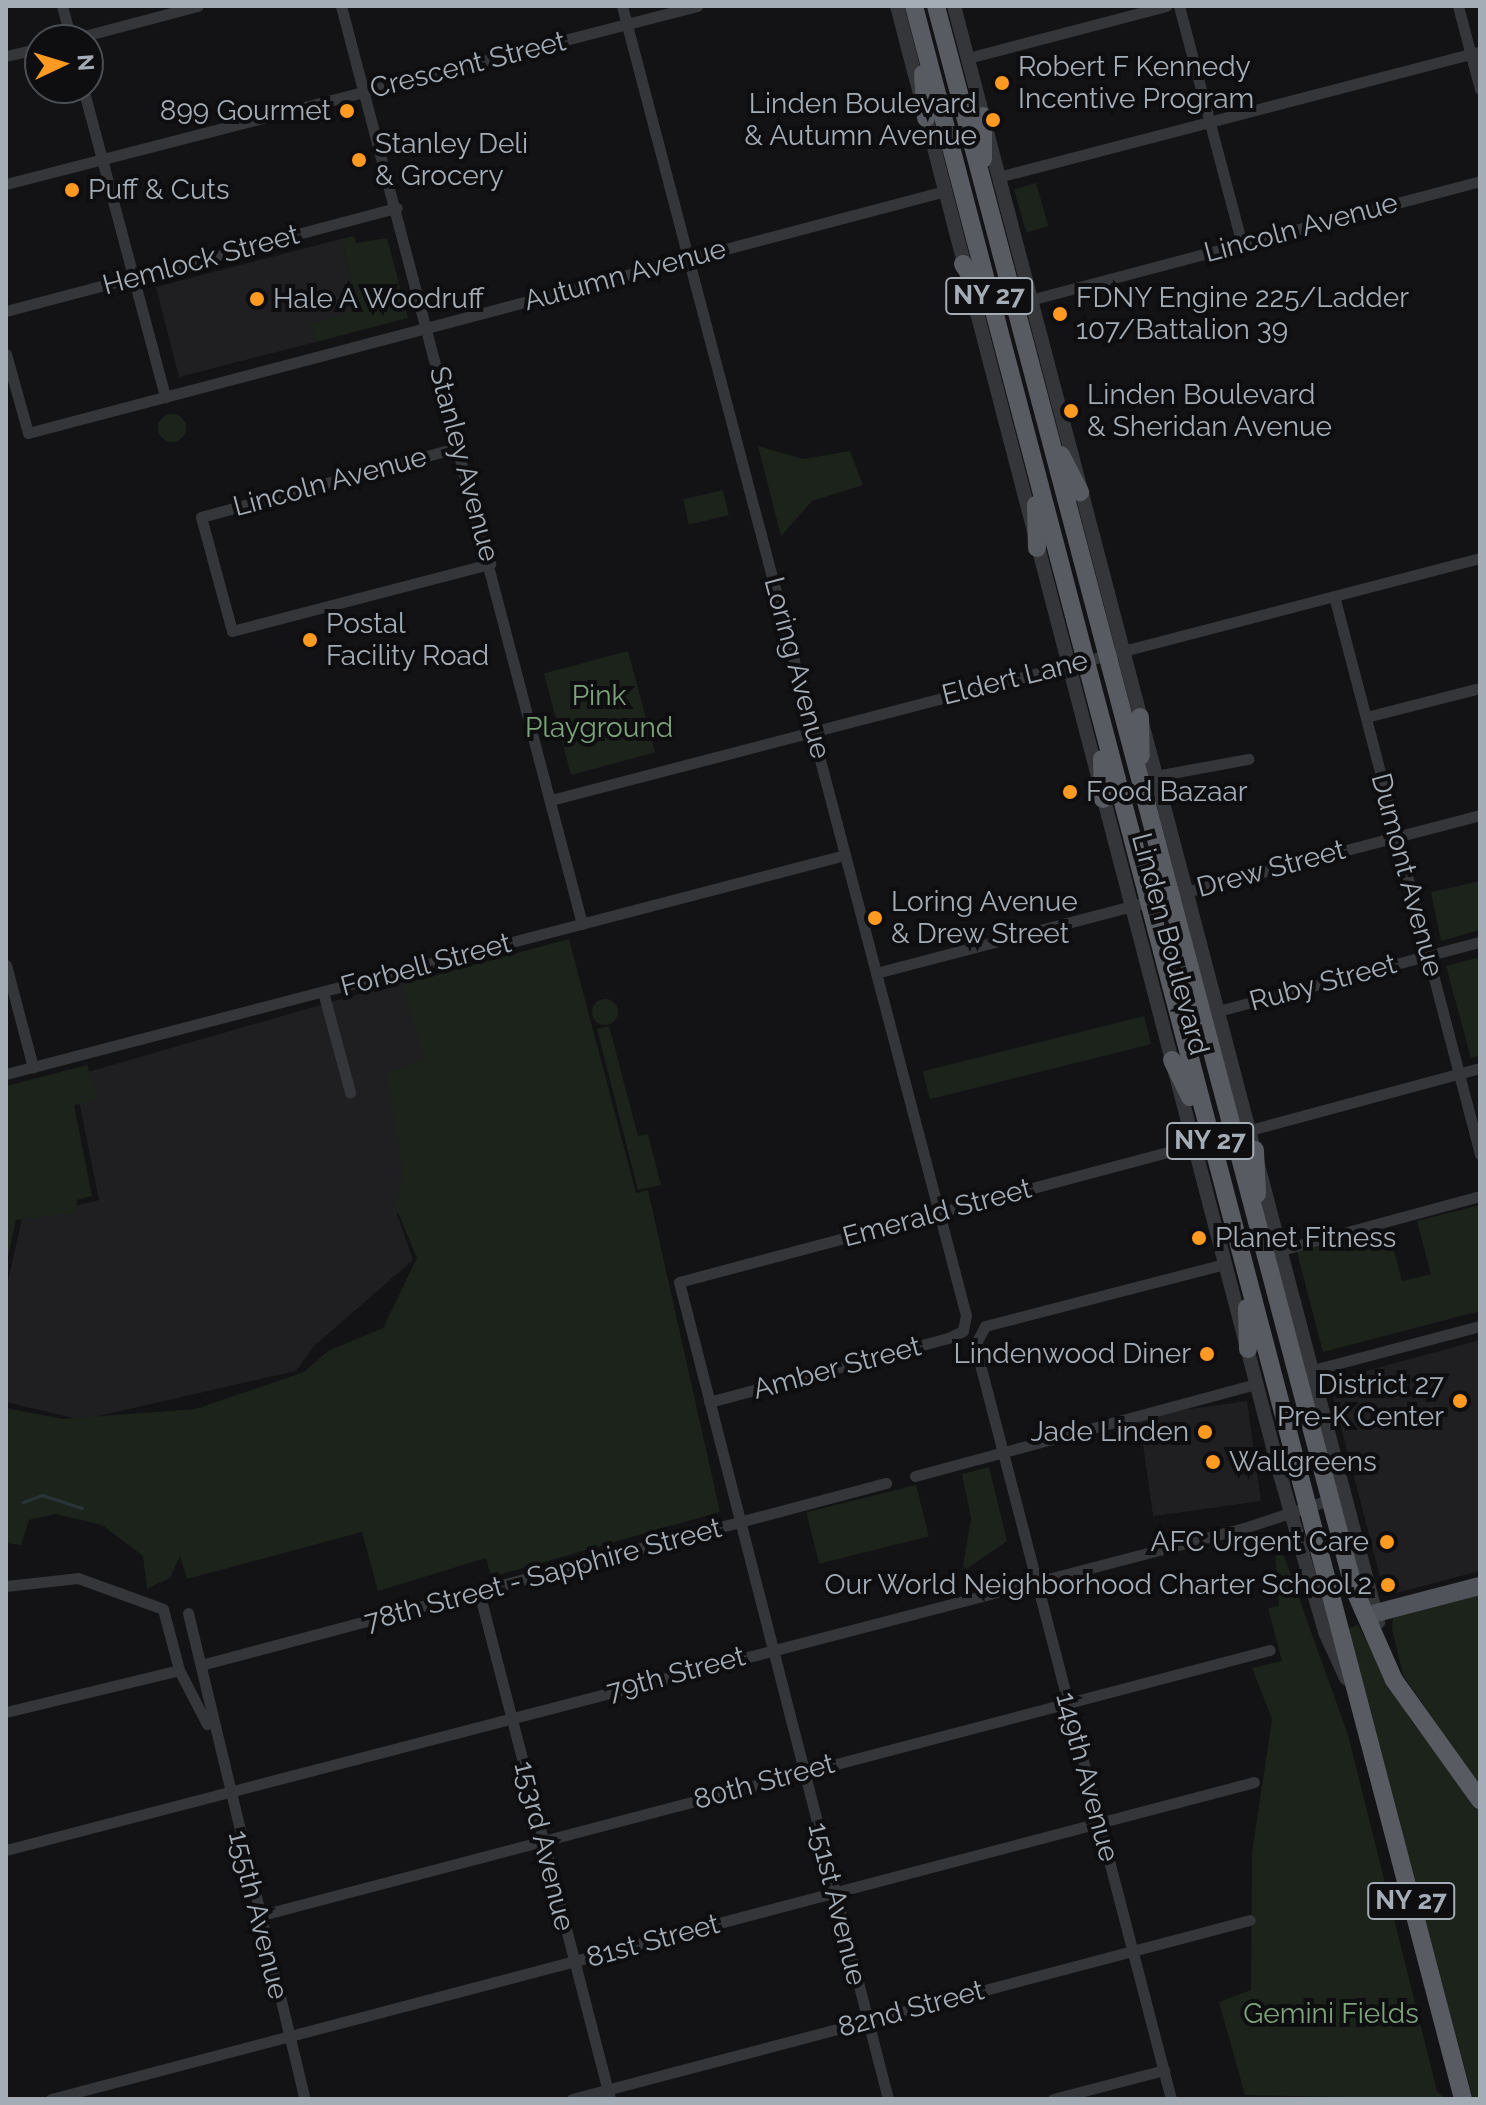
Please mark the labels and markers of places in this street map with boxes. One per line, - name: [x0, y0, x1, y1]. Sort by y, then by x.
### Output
- place label: Robert F Kennedy Incentive Program: [1018, 50, 1254, 116]
- marker: Robert F Kennedy Incentive Program: [993, 74, 1011, 92]
- place label: Linden Boulevard & Autumn Avenue: [742, 87, 977, 153]
- place label: 899 Gourmet: [160, 94, 331, 128]
- marker: 899 Gourmet: [338, 102, 356, 120]
- marker: Linden Boulevard & Autumn Avenue: [984, 111, 1002, 129]
- place label: Stanley Deli & Grocery: [375, 127, 529, 193]
- marker: Stanley Deli & Grocery: [350, 151, 368, 169]
- place label: Puff & Cuts: [88, 173, 230, 207]
- marker: Puff & Cuts: [63, 181, 81, 199]
- place label: FDNY Engine 225/Ladder 107/Battalion 39: [1076, 281, 1410, 347]
- place label: Hale A Woodruff: [273, 282, 487, 316]
- marker: Hale A Woodruff: [248, 290, 266, 308]
- marker: FDNY Engine 225/Ladder 107/Battalion 39: [1051, 305, 1069, 323]
- place label: Linden Boulevard & Sheridan Avenue: [1087, 378, 1333, 444]
- marker: Linden Boulevard & Sheridan Avenue: [1062, 402, 1080, 420]
- place label: Postal Facility Road: [326, 607, 490, 673]
- marker: Postal Facility Road: [301, 631, 319, 649]
- place label: Food Bazaar: [1086, 775, 1247, 809]
- marker: Food Bazaar: [1061, 783, 1079, 801]
- place label: Loring Avenue & Drew Street: [891, 885, 1079, 951]
- marker: Loring Avenue & Drew Street: [866, 909, 884, 927]
- place label: Planet Fitness: [1215, 1221, 1396, 1255]
- marker: Planet Fitness: [1190, 1229, 1208, 1247]
- place label: Lindenwood Diner: [954, 1337, 1191, 1371]
- marker: Lindenwood Diner: [1198, 1345, 1216, 1363]
- place label: District 27 Pre-K Center: [1277, 1368, 1444, 1434]
- marker: District 27 Pre-K Center: [1451, 1392, 1469, 1410]
- place label: Jade Linden: [1031, 1415, 1189, 1449]
- marker: Jade Linden: [1196, 1423, 1214, 1441]
- place label: Wallgreens: [1229, 1445, 1377, 1479]
- marker: Wallgreens: [1204, 1453, 1222, 1471]
- place label: AFC Urgent Care: [1150, 1525, 1369, 1559]
- marker: AFC Urgent Care: [1376, 1531, 1398, 1553]
- place label: Our World Neighborhood Charter School 2: [821, 1568, 1372, 1602]
- marker: Our World Neighborhood Charter School 2: [1379, 1576, 1397, 1594]

